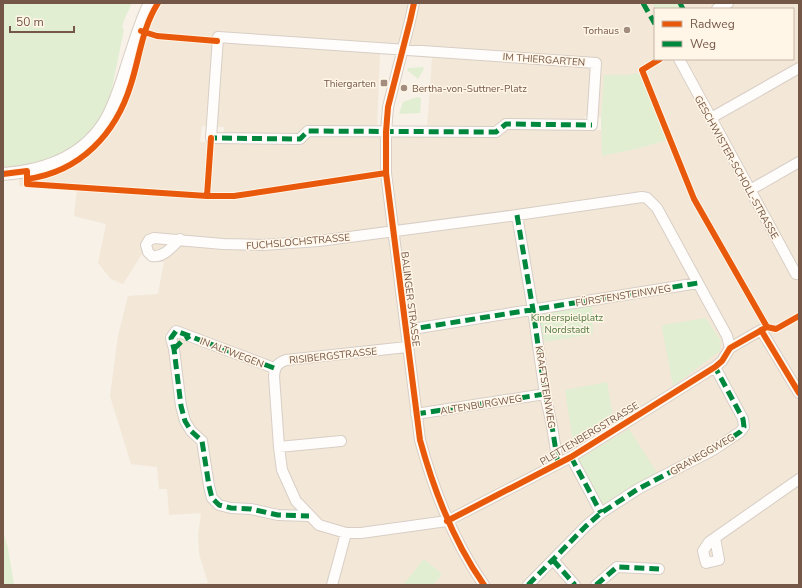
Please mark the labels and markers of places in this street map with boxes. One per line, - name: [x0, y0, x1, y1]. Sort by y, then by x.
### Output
- place label: Torhaus: [583, 24, 619, 38]
- marker: Torhaus: [622, 25, 632, 35]
- place label: Thiergarten: [324, 77, 376, 91]
- marker: Thiergarten: [379, 78, 389, 88]
- place label: Bertha-von-Suttner-Platz: [412, 82, 527, 96]
- marker: Bertha-von-Suttner-Platz: [399, 83, 409, 93]

